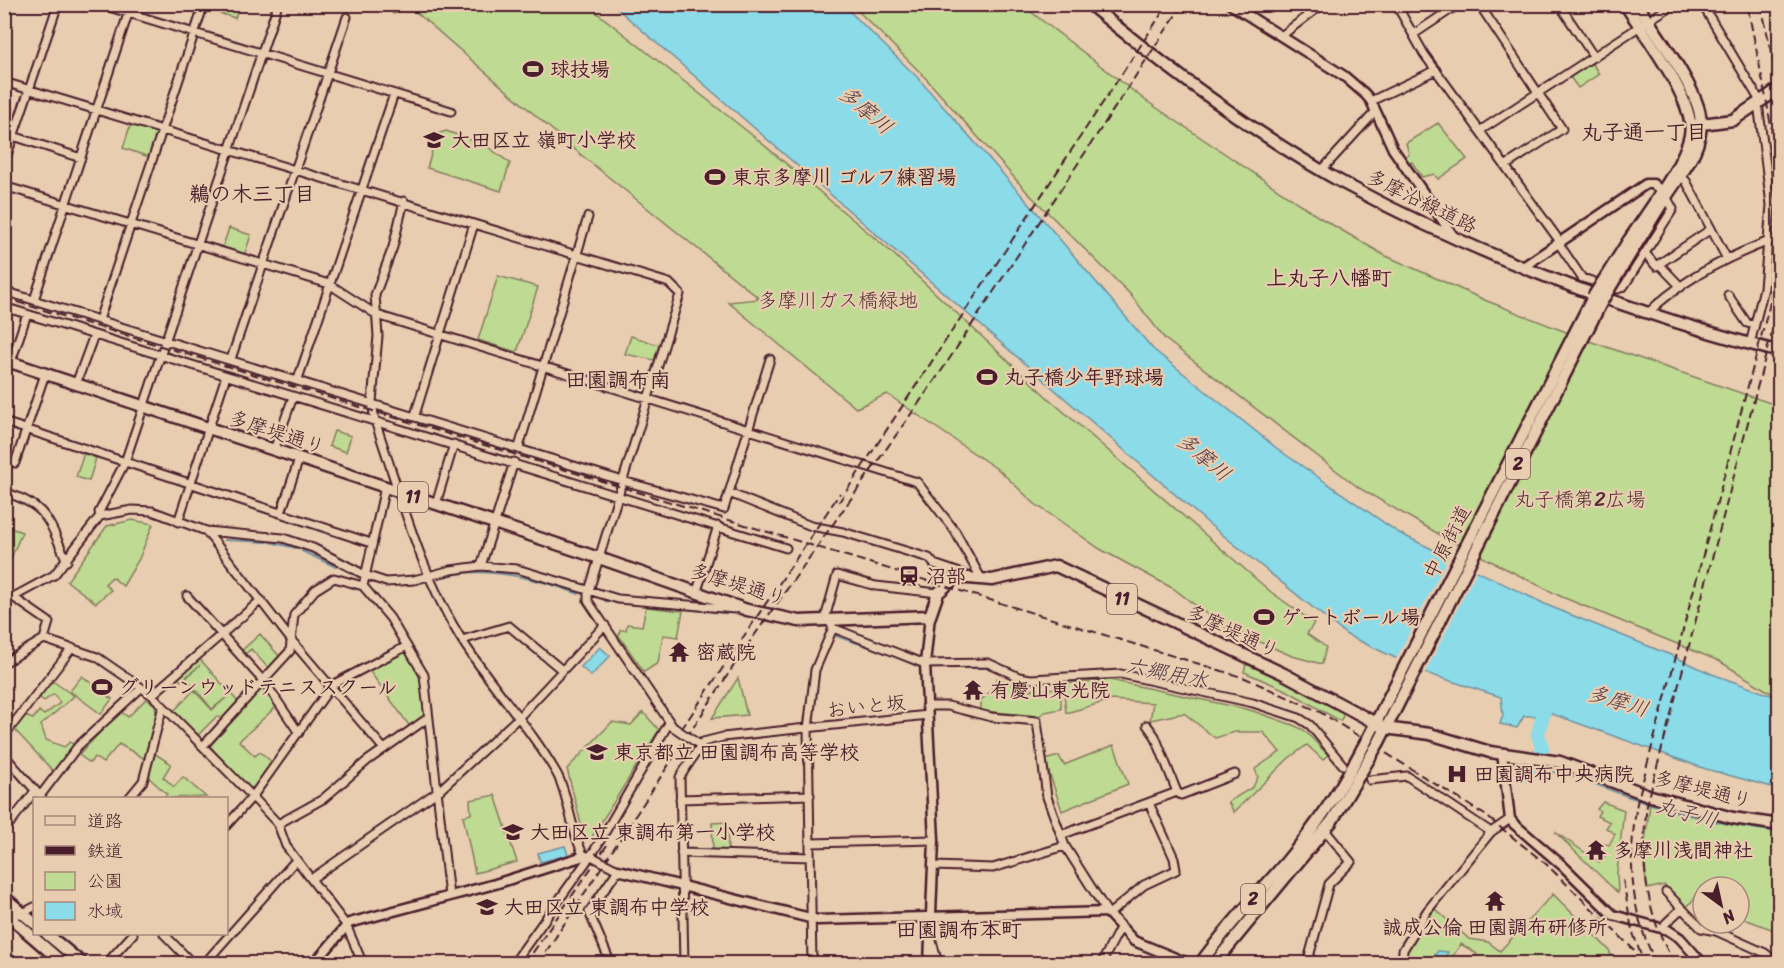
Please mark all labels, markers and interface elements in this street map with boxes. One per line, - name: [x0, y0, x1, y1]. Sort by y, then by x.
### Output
- place label: 球技場: [550, 52, 610, 87]
- sports icon: 球技場: [521, 57, 545, 81]
- water label: 多摩川: [830, 75, 902, 145]
- district label: 丸子通一丁目: [1581, 113, 1707, 151]
- place label: 大田区立 嶺町小学校: [451, 123, 636, 158]
- school or university icon: 大田区立 嶺町小学校: [422, 128, 446, 152]
- street label: 多摩沿線道路: [1360, 159, 1483, 243]
- place label: 東京多摩川 ゴルフ練習場: [732, 160, 956, 195]
- sports icon: 東京多摩川 ゴルフ練習場: [703, 165, 727, 189]
- district label: 鵜の木三丁目: [189, 175, 315, 213]
- district label: 上丸子八幡町: [1266, 259, 1392, 297]
- park label: 多摩川ガス橋緑地: [758, 283, 918, 318]
- place label: 丸子橋少年野球場: [1004, 360, 1164, 395]
- district label: 田園調布南: [566, 361, 671, 399]
- sports icon: 丸子橋少年野球場: [975, 365, 999, 389]
- street label: 多摩堤通り: [224, 400, 330, 465]
- water label: 多摩川: [1168, 422, 1240, 492]
- road number: 2: [1506, 449, 1530, 479]
- road number: 11: [398, 482, 428, 512]
- park label: 丸子橋第2広場: [1514, 482, 1646, 517]
- street label: 中原街道: [1414, 499, 1481, 586]
- street label: 多摩堤通り: [685, 553, 791, 616]
- place label: 沼部: [926, 559, 966, 594]
- station icon: 沼部: [897, 564, 921, 588]
- road number: 11: [1107, 584, 1137, 614]
- street label: 多摩堤通り: [1180, 594, 1285, 668]
- place label: ゲートボール場: [1281, 600, 1420, 635]
- sports icon: ゲートボール場: [1252, 605, 1276, 629]
- place label: 密蔵院: [696, 635, 756, 670]
- temple icon: 密蔵院: [667, 640, 691, 664]
- water label: 六郷用水: [1122, 646, 1212, 700]
- place label: グリーンウッドテニススクール: [119, 670, 397, 705]
- place label: 有慶山東光院: [990, 673, 1110, 708]
- water label: 多摩川: [1582, 674, 1654, 728]
- sports icon: グリーンウッドテニススクール: [90, 675, 114, 699]
- temple icon: 有慶山東光院: [961, 678, 985, 702]
- street label: おいと坂: [824, 685, 908, 728]
- place label: 東京都立 田園調布高等学校: [614, 735, 859, 770]
- school or university icon: 東京都立 田園調布高等学校: [585, 740, 609, 764]
- place label: 田園調布中央病院: [1474, 757, 1634, 792]
- street label: 多摩堤通り: [1650, 760, 1756, 819]
- hospital icon: 田園調布中央病院: [1445, 762, 1469, 786]
- water label: 丸子川: [1652, 786, 1722, 840]
- legend: [33, 797, 228, 935]
- text: 道路: [87, 805, 123, 837]
- place label: 大田区立 東調布第一小学校: [530, 815, 775, 850]
- school or university icon: 大田区立 東調布第一小学校: [501, 820, 525, 844]
- place label: 多摩川浅間神社: [1613, 833, 1753, 868]
- text: 鉄道: [87, 835, 123, 867]
- temple icon: 多摩川浅間神社: [1584, 838, 1608, 862]
- text: 公園: [87, 865, 123, 897]
- north arrow: [1691, 875, 1751, 935]
- road number: 2: [1241, 884, 1265, 914]
- temple icon: 誠成公倫 田園調布研修所: [1483, 889, 1507, 913]
- place label: 大田区立 東調布中学校: [504, 890, 709, 925]
- text: 水域: [87, 895, 123, 927]
- school or university icon: 大田区立 東調布中学校: [475, 895, 499, 919]
- text: N: [1716, 901, 1742, 933]
- place label: 誠成公倫 田園調布研修所: [1382, 910, 1608, 945]
- district label: 田園調布本町: [896, 911, 1022, 949]

